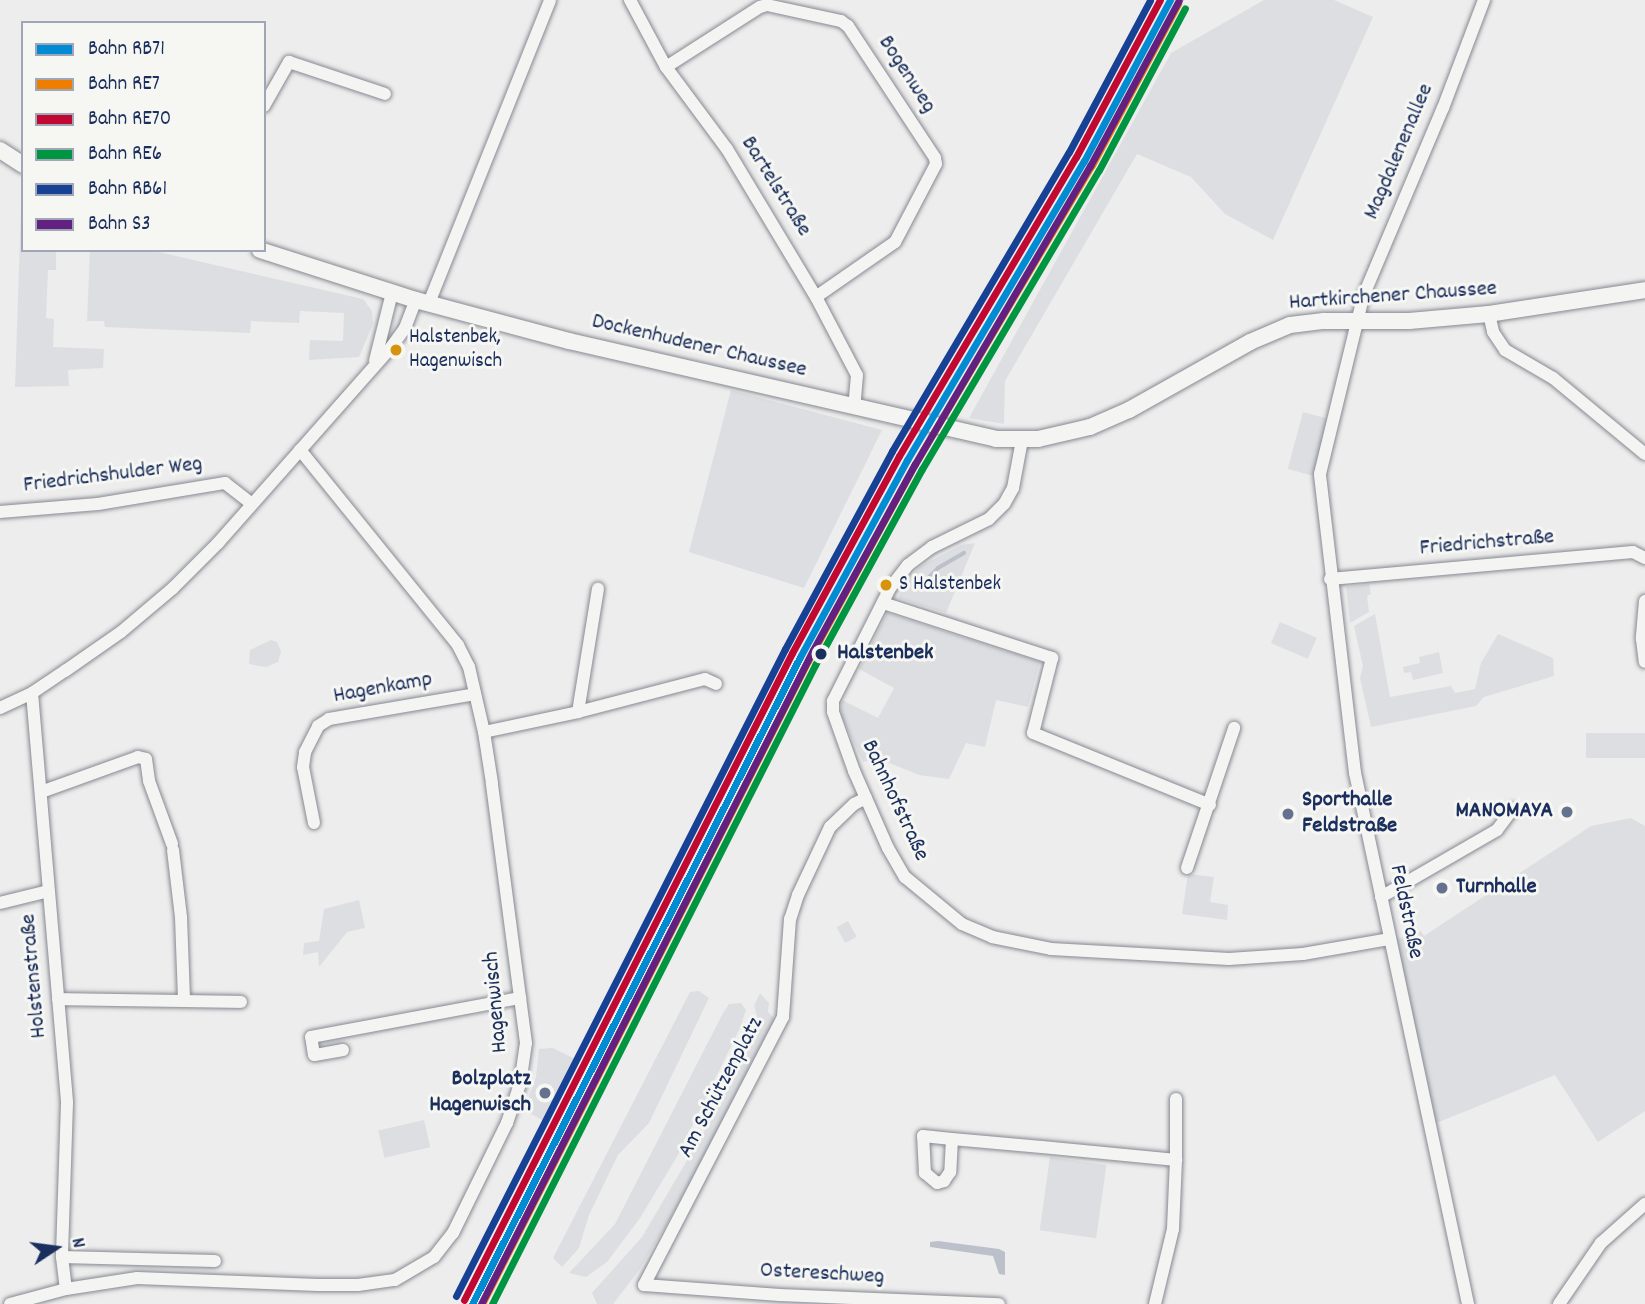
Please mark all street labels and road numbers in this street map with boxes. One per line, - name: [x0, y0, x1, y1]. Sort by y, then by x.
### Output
- street label: Bogenweg: [871, 31, 941, 119]
- street label: Magdalenenallee: [1359, 80, 1441, 224]
- street label: Bartelstraße: [733, 132, 817, 242]
- street label: Hartkirchener Chaussee: [1288, 276, 1498, 318]
- street label: Dockenhudener Chaussee: [589, 309, 809, 385]
- street label: Friedrichshulder Weg: [22, 451, 204, 501]
- street label: Friedrichstraße: [1419, 524, 1555, 564]
- street label: Hagenkamp: [331, 667, 435, 711]
- street label: Bahnhofstraße: [854, 736, 934, 866]
- street label: Feldstraße: [1382, 863, 1428, 961]
- street label: Holstenstraße: [16, 913, 54, 1039]
- street label: Hagenwisch: [479, 950, 515, 1054]
- street label: Am Schützenplatz: [673, 1013, 771, 1163]
- street label: Ostereschweg: [759, 1258, 885, 1292]

